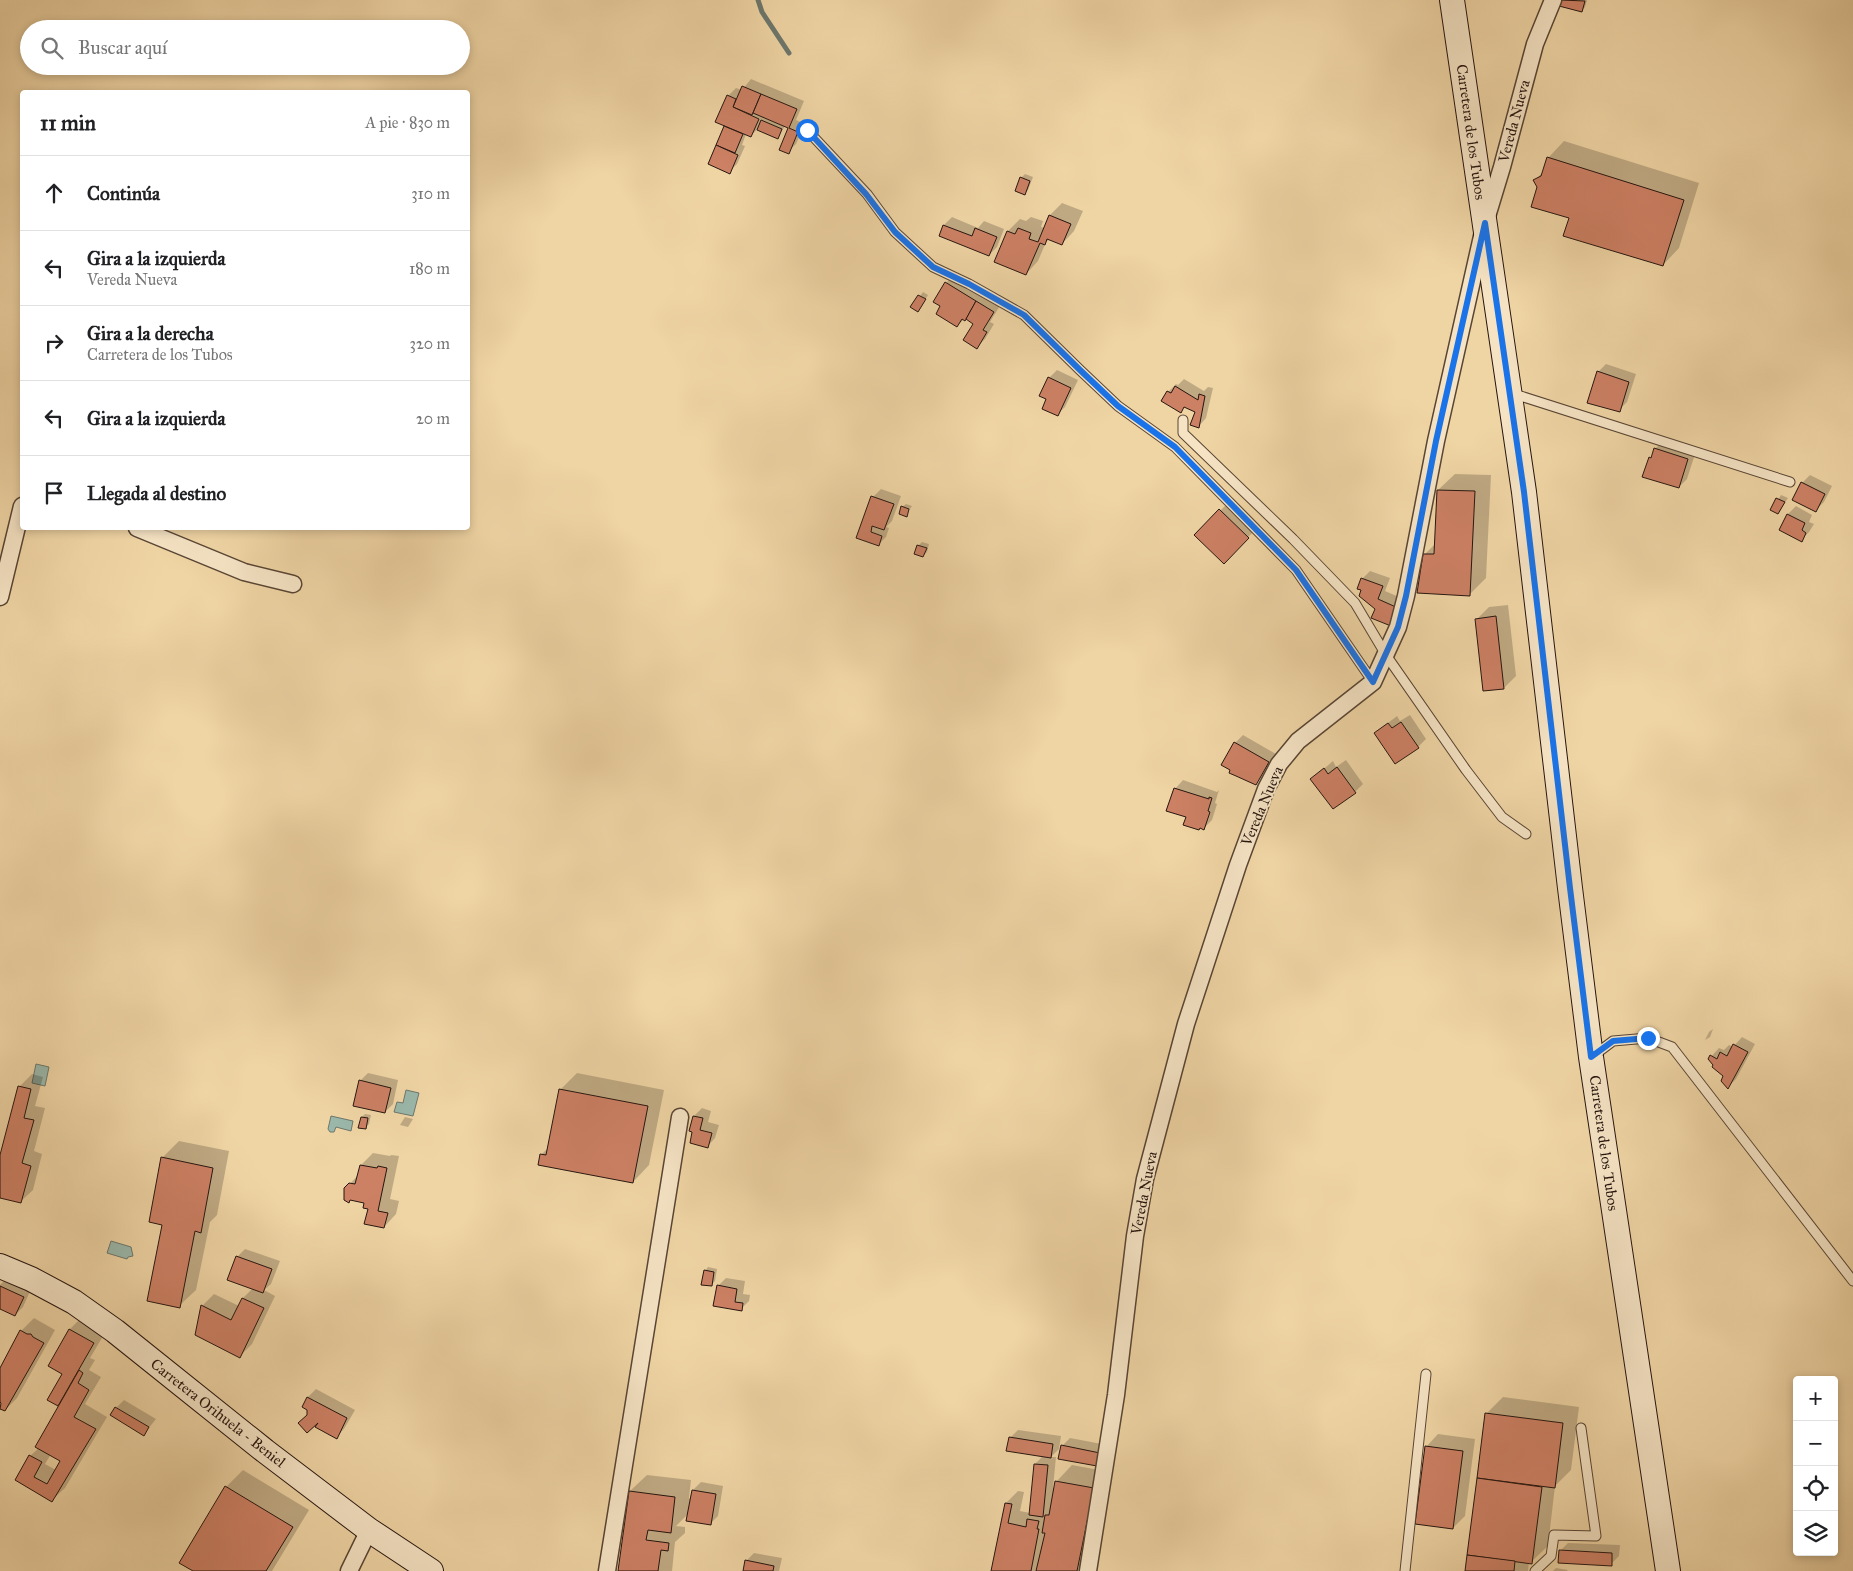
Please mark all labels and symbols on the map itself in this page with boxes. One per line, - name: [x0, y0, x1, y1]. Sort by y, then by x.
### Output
- street label: Carretera de los Tubos: [1453, 63, 1489, 201]
- street label: Vereda Nueva: [1494, 77, 1534, 165]
- route start: [796, 119, 819, 142]
- street label: Vereda Nueva: [1237, 763, 1287, 849]
- route end: [1637, 1027, 1660, 1050]
- street label: Carretera de los Tubos: [1586, 1074, 1622, 1212]
- street label: Vereda Nueva: [1127, 1149, 1161, 1237]
- street label: Carretera Orihuela - Beniel: [147, 1355, 290, 1472]

